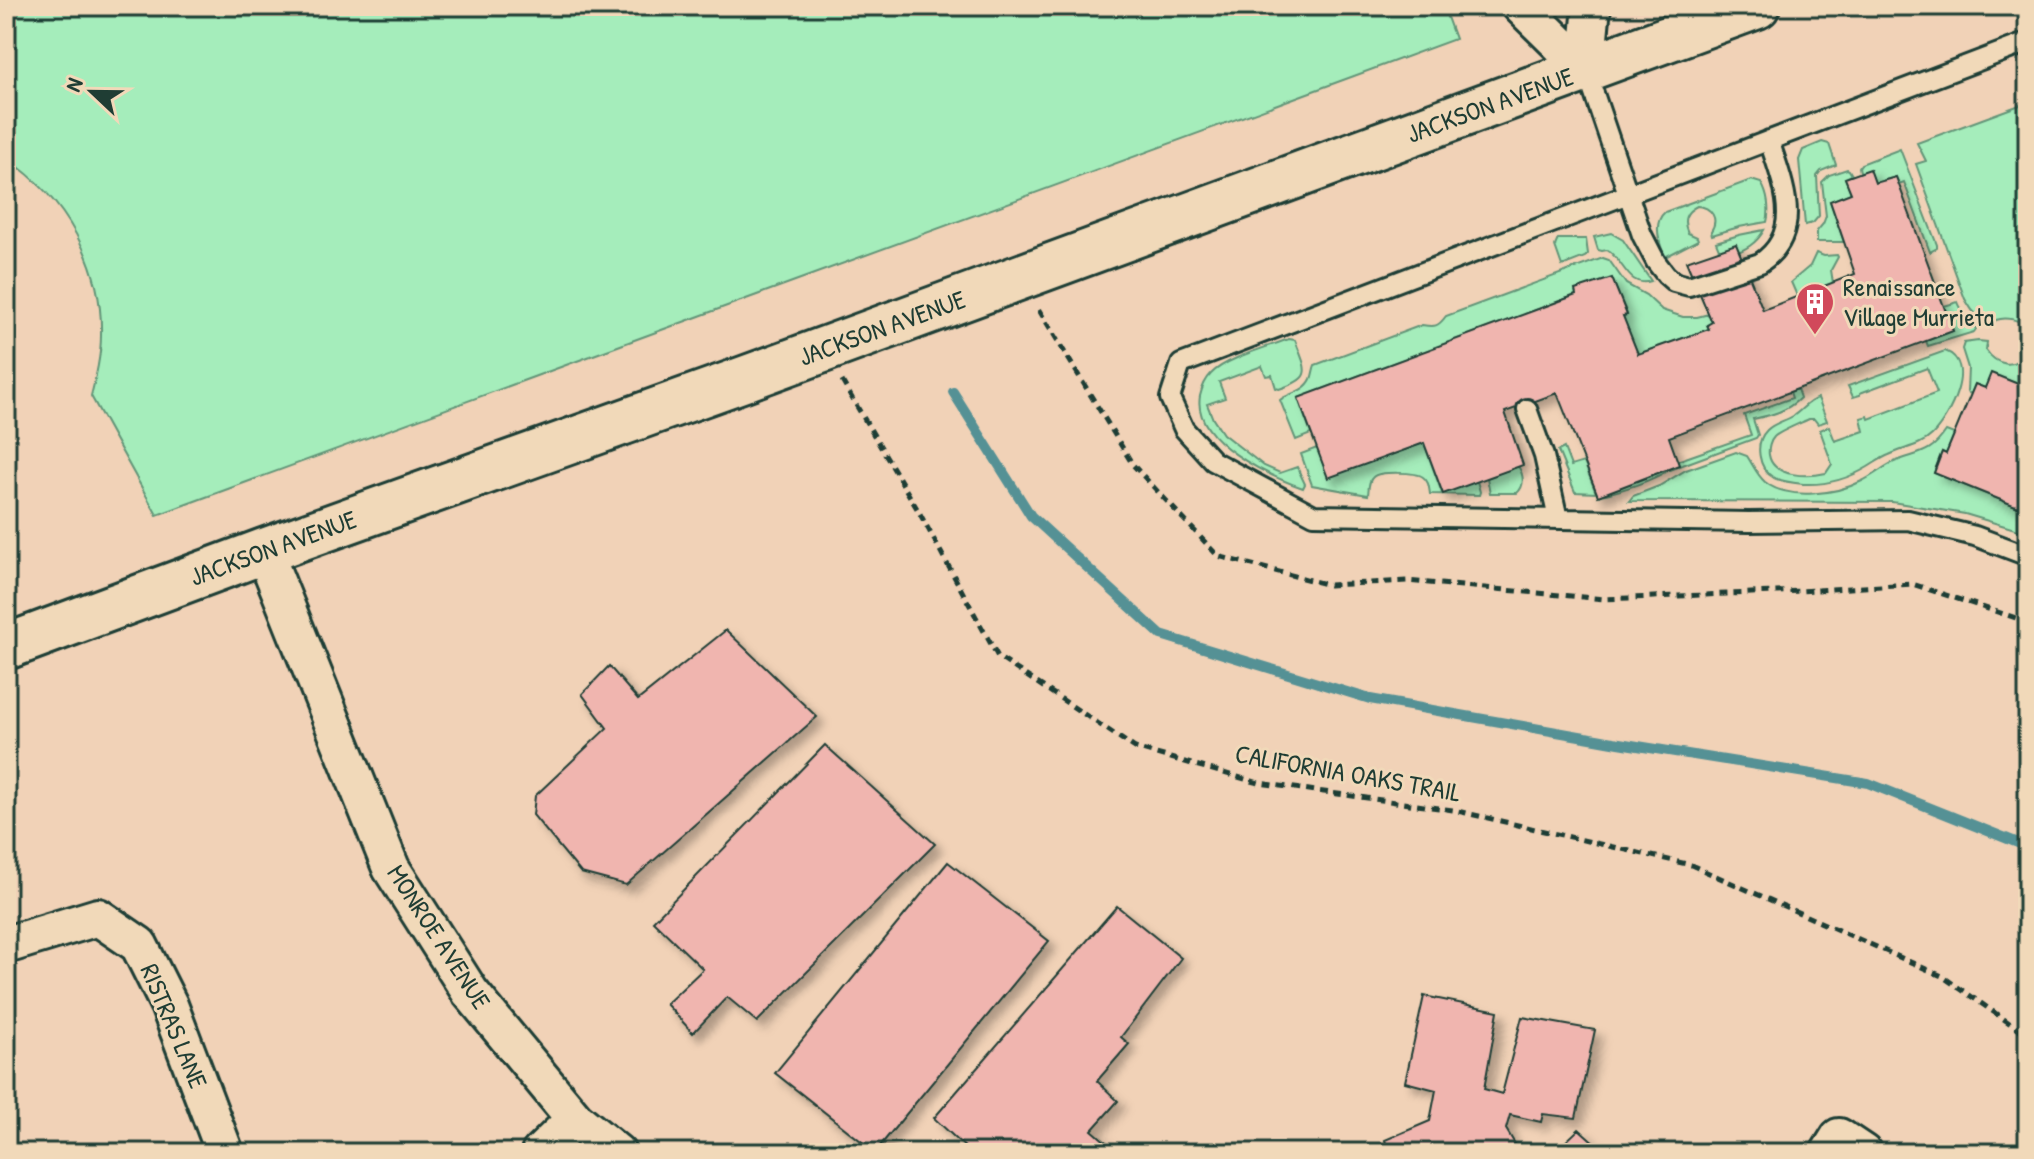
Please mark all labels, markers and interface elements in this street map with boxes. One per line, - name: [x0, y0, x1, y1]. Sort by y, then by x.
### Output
- north arrow: [52, 52, 132, 132]
- street label: JACKSON AVENUE: [1402, 58, 1578, 151]
- text: N: [57, 73, 90, 96]
- place label: Renaissance Village Murrieta: [1843, 269, 1994, 334]
- street label: JACKSON AVENUE: [794, 281, 970, 374]
- building icon: Renaissance Village Murrieta: [1794, 281, 1836, 336]
- street label: JACKSON AVENUE: [185, 501, 361, 594]
- street label: CALIFORNIA OAKS TRAIL: [1233, 735, 1464, 810]
- street label: MONROE AVENUE: [380, 858, 500, 1016]
- street label: RISTRAS LANE: [133, 958, 217, 1094]

